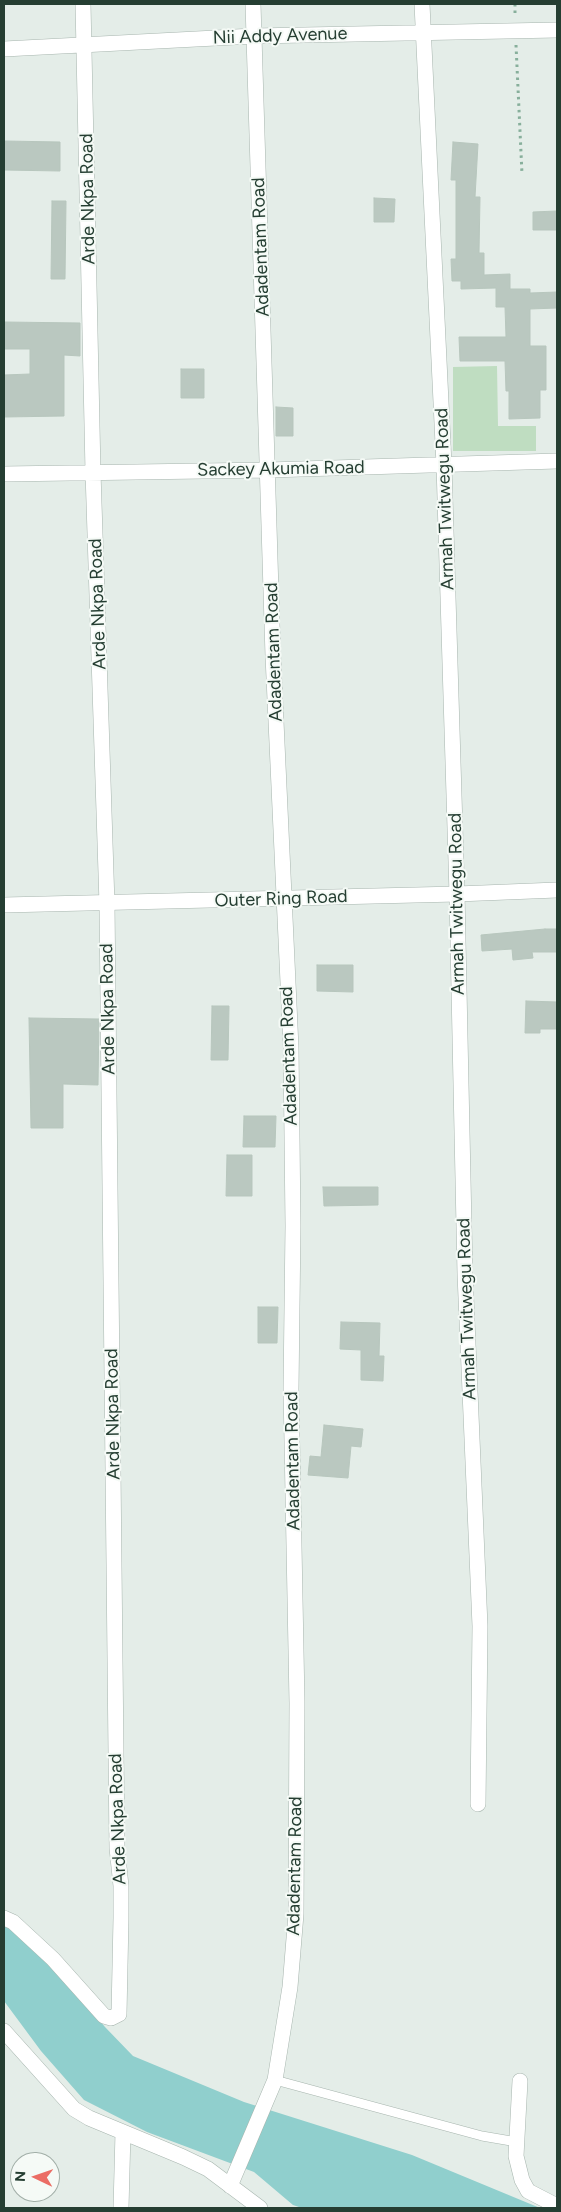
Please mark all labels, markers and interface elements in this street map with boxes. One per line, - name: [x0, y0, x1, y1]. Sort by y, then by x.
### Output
- street label: Nii Addy Avenue: [212, 23, 348, 49]
- street label: Arde Nkpa Road: [76, 133, 100, 265]
- street label: Adadentam Road: [248, 177, 274, 317]
- street label: Armah Twitwegu Road: [431, 408, 459, 590]
- street label: Sackey Akumia Road: [197, 457, 365, 481]
- street label: Arde Nkpa Road: [85, 538, 111, 670]
- street label: Adadentam Road: [261, 582, 287, 722]
- street label: Armah Twitwegu Road: [445, 813, 469, 995]
- street label: Outer Ring Road: [214, 886, 348, 912]
- street label: Arde Nkpa Road: [96, 943, 120, 1075]
- street label: Adadentam Road: [276, 986, 302, 1126]
- street label: Armah Twitwegu Road: [453, 1218, 481, 1400]
- street label: Arde Nkpa Road: [101, 1348, 125, 1480]
- street label: Adadentam Road: [281, 1391, 305, 1531]
- street label: Arde Nkpa Road: [105, 1753, 131, 1885]
- street label: Adadentam Road: [283, 1796, 307, 1936]
- north arrow: [10, 2152, 60, 2202]
- text: N: [12, 2170, 29, 2182]

